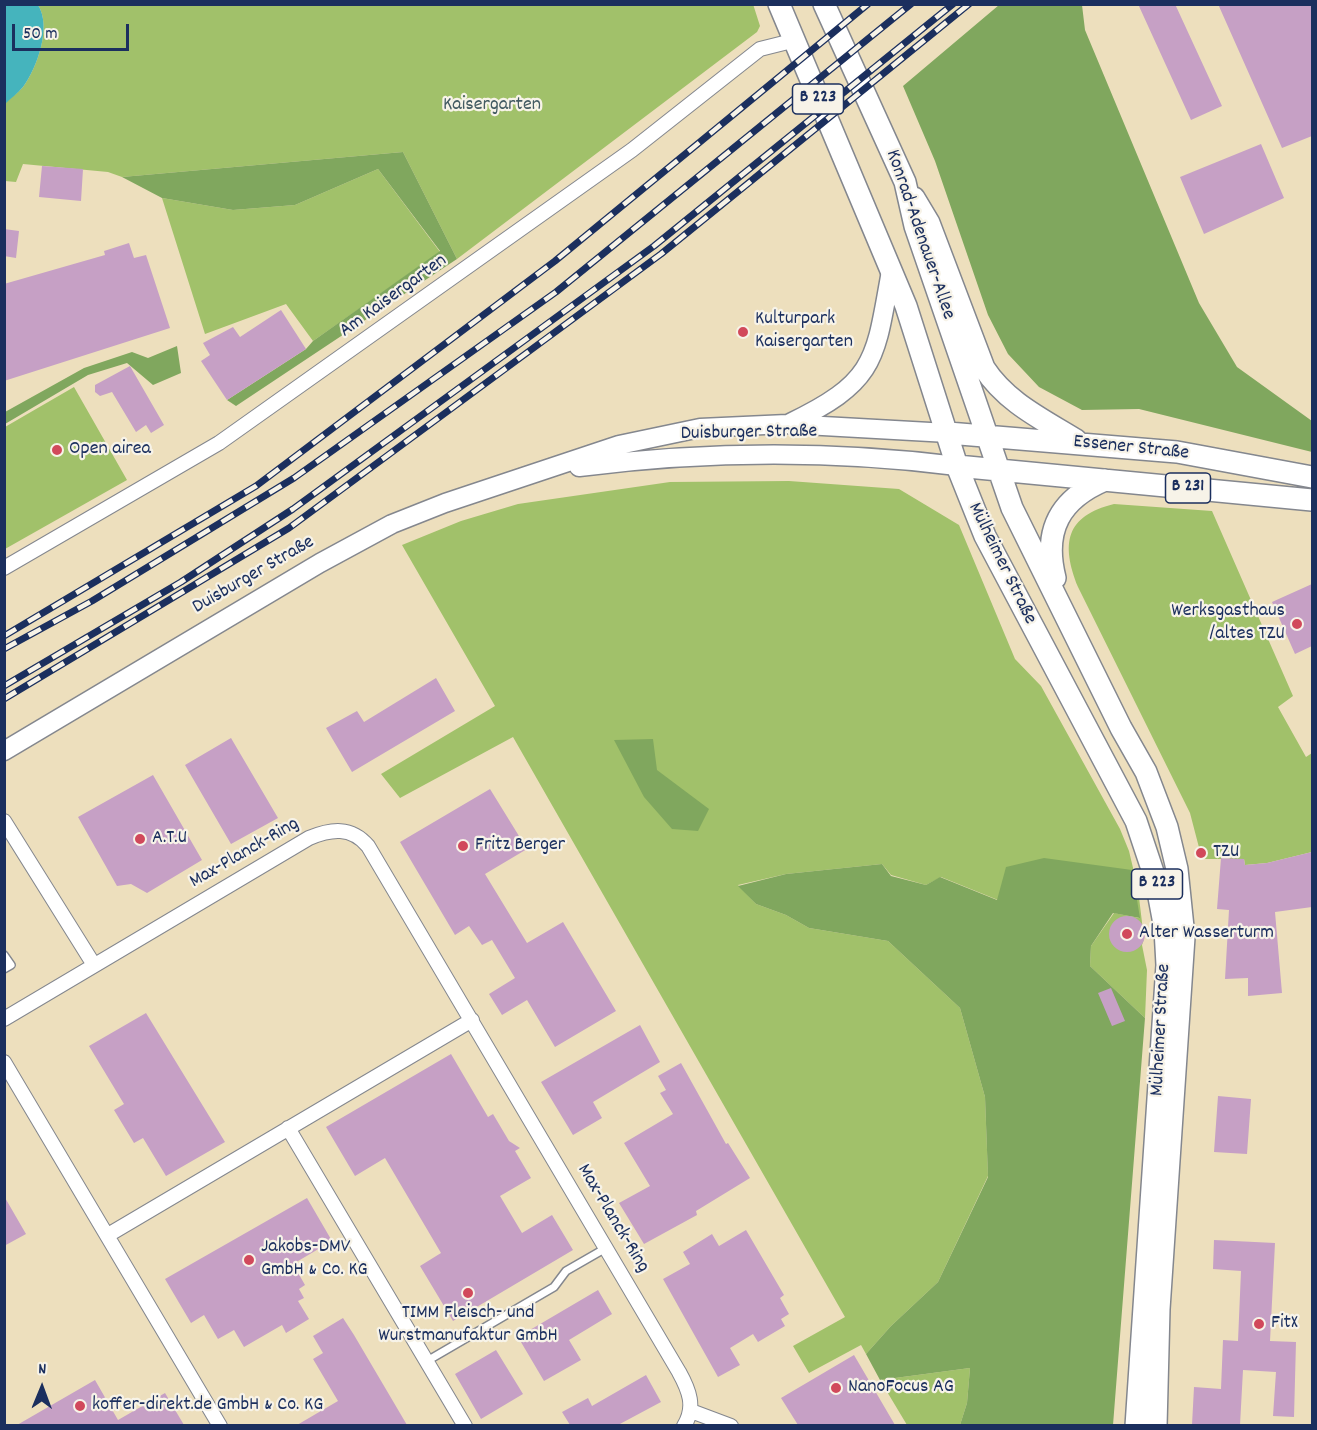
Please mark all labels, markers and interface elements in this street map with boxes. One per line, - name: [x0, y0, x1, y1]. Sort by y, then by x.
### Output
- scale bar: [15, 12, 132, 50]
- text: 50 m: [23, 22, 58, 47]
- road number: B 223: [792, 84, 844, 114]
- park label: Kaisergarten: [443, 94, 541, 118]
- street label: Konrad-Adenauer-Allee: [879, 147, 959, 323]
- street label: Am Kaisergarten: [336, 250, 452, 344]
- place label: Kulturpark Kaisergarten: [755, 308, 853, 355]
- marker: Kulturpark Kaisergarten: [736, 325, 750, 339]
- street label: Duisburger Straße: [681, 421, 817, 447]
- street label: Essener Straße: [1072, 431, 1190, 467]
- place label: Open airea: [69, 438, 151, 462]
- marker: Open airea: [50, 443, 64, 457]
- road number: B 231: [1166, 473, 1210, 503]
- street label: Mülheimer Straße: [961, 499, 1041, 629]
- street label: Duisburger Straße: [189, 531, 319, 621]
- place label: Werksgasthaus /altes TZU: [1171, 600, 1285, 647]
- marker: Werksgasthaus /altes TZU: [1290, 617, 1304, 631]
- street label: Max-Planck-Ring: [186, 813, 304, 895]
- place label: A.T.U: [152, 827, 187, 851]
- marker: A.T.U: [133, 832, 147, 846]
- place label: Fritz Berger: [475, 834, 565, 858]
- marker: Fritz Berger: [456, 839, 470, 853]
- place label: TZU: [1213, 841, 1239, 865]
- marker: TZU: [1194, 846, 1208, 860]
- road number: B 223: [1132, 869, 1182, 899]
- place label: Alter Wasserturm: [1139, 922, 1274, 946]
- marker: Alter Wasserturm: [1120, 927, 1134, 941]
- street label: Mülheimer Straße: [1147, 963, 1177, 1097]
- street label: Max-Planck-Ring: [570, 1160, 654, 1278]
- place label: Jakobs-DMV GmbH & Co. KG: [261, 1236, 368, 1283]
- marker: Jakobs-DMV GmbH & Co. KG: [242, 1253, 256, 1267]
- marker: TIMM Fleisch- und Wurstmanufaktur GmbH: [461, 1286, 475, 1300]
- place label: TIMM Fleisch- und Wurstmanufaktur GmbH: [378, 1302, 558, 1349]
- place label: FitX: [1271, 1312, 1298, 1336]
- marker: FitX: [1252, 1317, 1266, 1331]
- north arrow: [12, 1358, 72, 1418]
- text: N: [38, 1358, 46, 1381]
- place label: NanoFocus AG: [848, 1376, 954, 1400]
- marker: NanoFocus AG: [829, 1381, 843, 1395]
- place label: koffer-direkt.de GmbH & Co. KG: [92, 1394, 323, 1418]
- marker: koffer-direkt.de GmbH & Co. KG: [73, 1399, 87, 1413]

